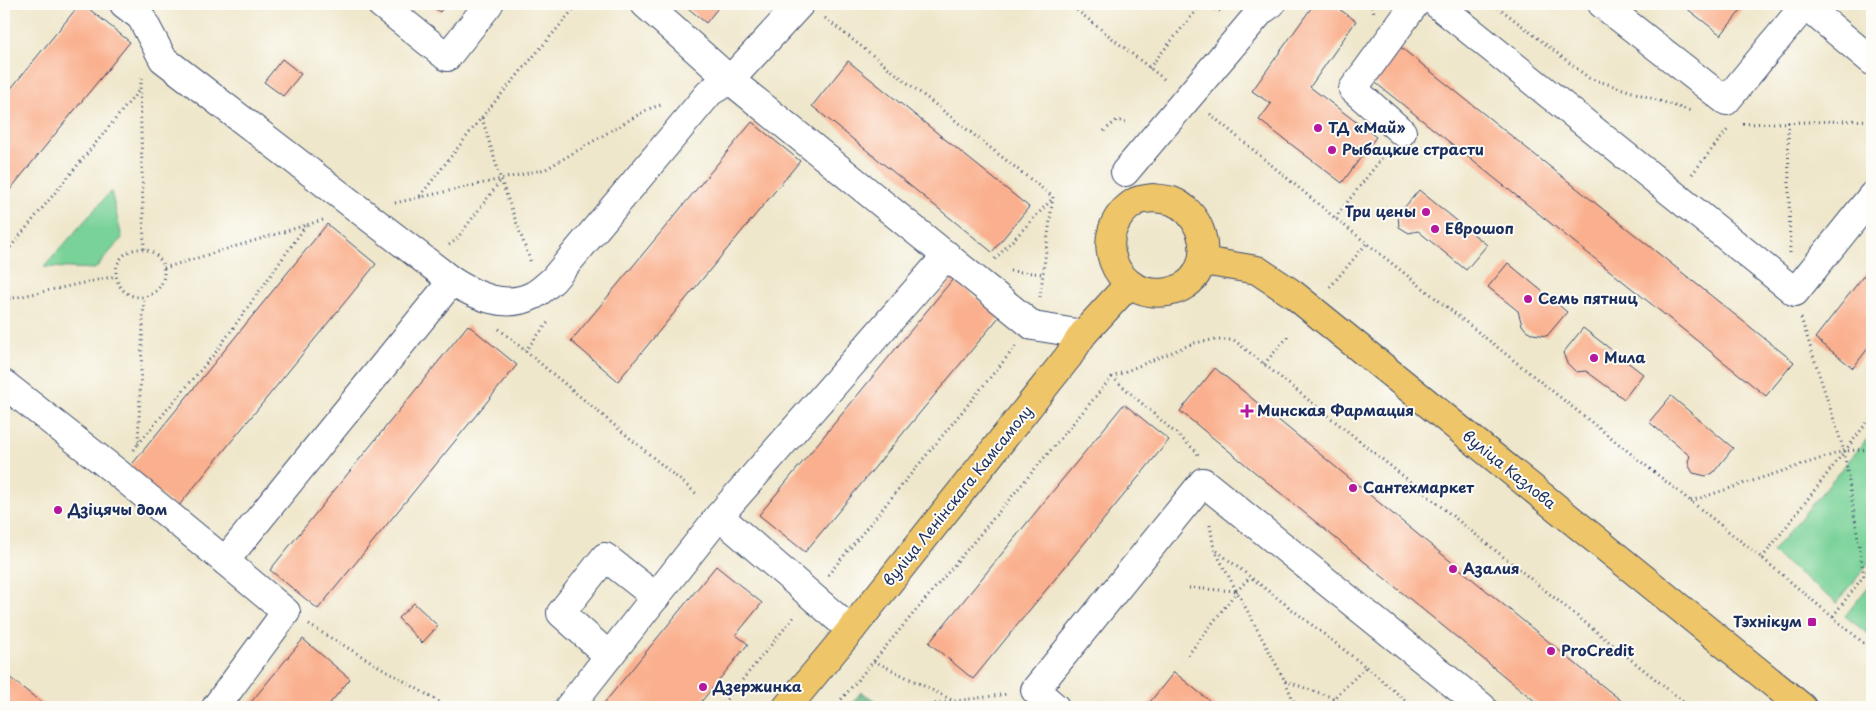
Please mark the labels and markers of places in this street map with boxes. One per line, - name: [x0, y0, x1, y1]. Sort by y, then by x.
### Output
- place label: ТД «Май»: [1328, 115, 1405, 138]
- marker: ТД «Май»: [1312, 122, 1324, 134]
- place label: Рыбацкие страсти: [1342, 137, 1484, 160]
- marker: Рыбацкие страсти: [1326, 144, 1338, 156]
- place label: Три цены: [1345, 199, 1416, 222]
- marker: Три цены: [1420, 206, 1432, 218]
- place label: Еврошоп: [1445, 216, 1514, 239]
- marker: Еврошоп: [1429, 223, 1441, 235]
- place label: Семь пятниц: [1538, 286, 1638, 309]
- marker: Семь пятниц: [1522, 293, 1534, 305]
- place label: Мила: [1604, 345, 1646, 368]
- marker: Мила: [1588, 352, 1600, 364]
- place label: Минская Фармация: [1257, 398, 1414, 421]
- marker: Минская Фармация: [1241, 405, 1253, 417]
- place label: Сантехмаркет: [1363, 475, 1475, 498]
- marker: Сантехмаркет: [1347, 482, 1359, 494]
- place label: Дзіцячы дом: [67, 497, 167, 520]
- marker: Дзіцячы дом: [52, 504, 64, 516]
- place label: Азалия: [1463, 556, 1520, 579]
- marker: Азалия: [1447, 563, 1459, 575]
- place label: Тэхнікум: [1733, 609, 1802, 632]
- marker: Тэхнікум: [1806, 616, 1818, 628]
- place label: ProCredit: [1561, 638, 1634, 661]
- marker: ProCredit: [1545, 645, 1557, 657]
- place label: Дзержинка: [712, 674, 802, 697]
- marker: Дзержинка: [697, 681, 709, 693]

